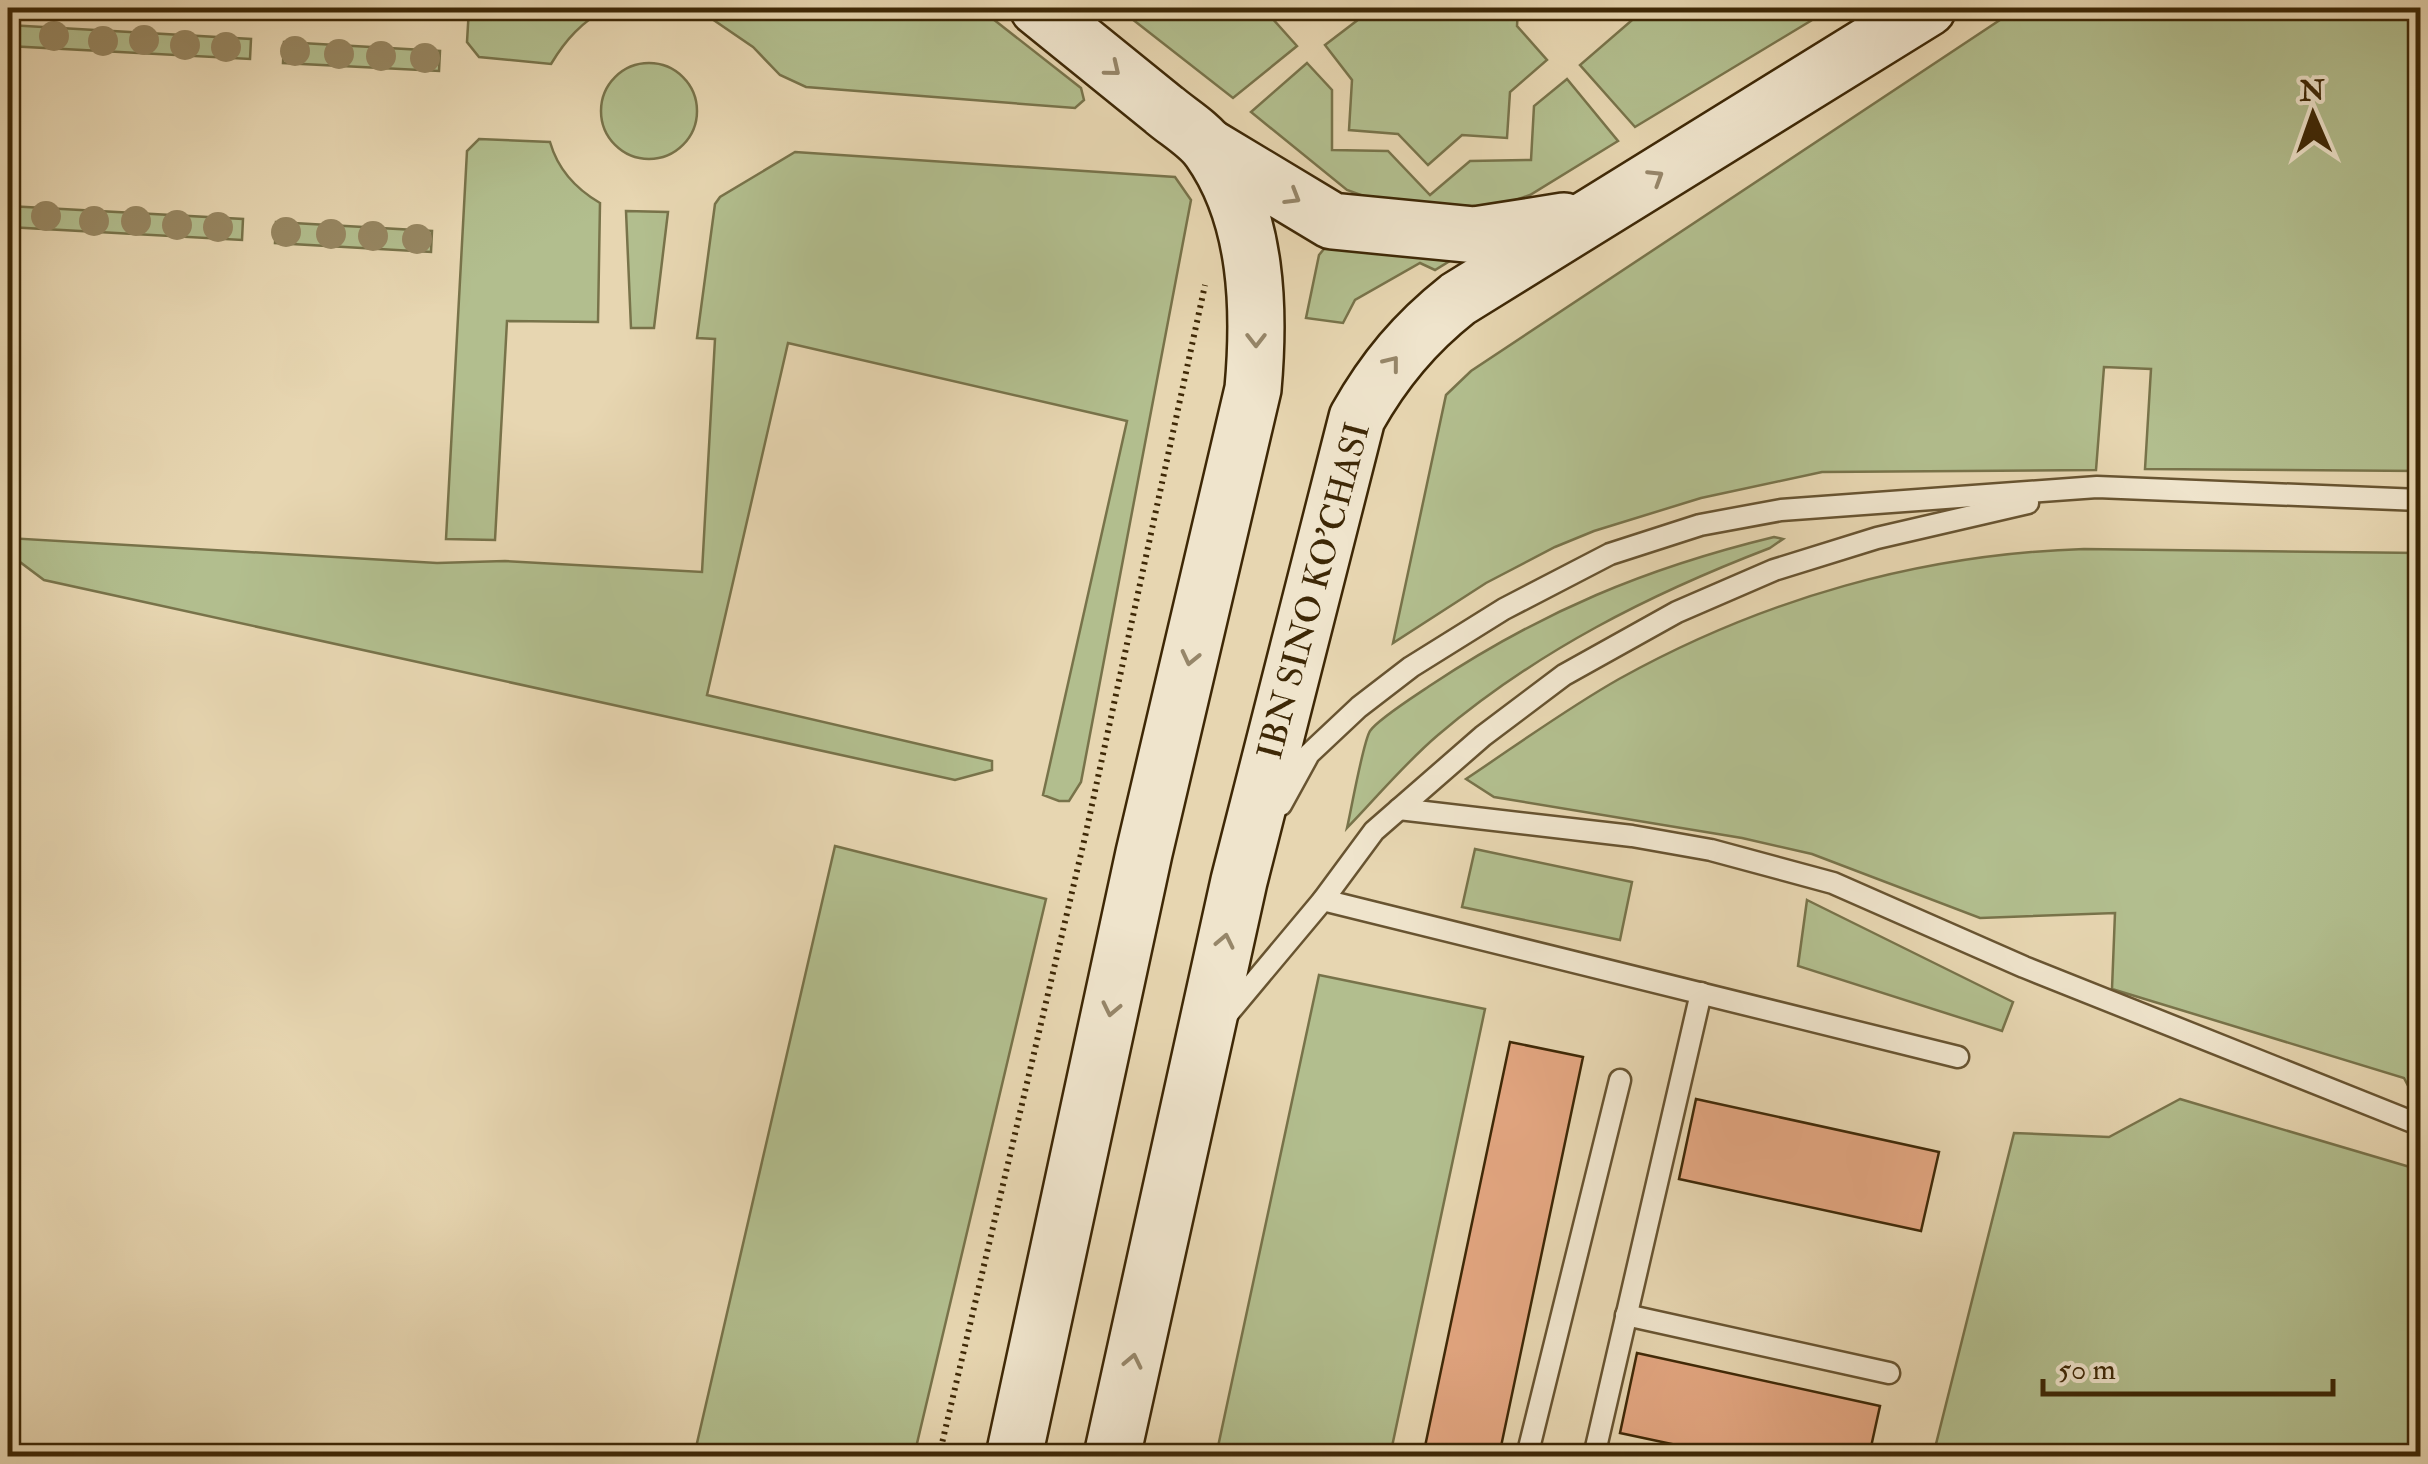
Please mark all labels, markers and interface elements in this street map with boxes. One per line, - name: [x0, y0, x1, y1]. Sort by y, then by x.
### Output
- one-way arrow: [1102, 57, 1120, 75]
- north arrow: [2263, 65, 2363, 165]
- text: N: [2298, 74, 2326, 109]
- one-way arrow: [1645, 170, 1663, 189]
- one-way arrow: [1282, 185, 1300, 204]
- one-way arrow: [1245, 334, 1267, 349]
- one-way arrow: [1380, 356, 1397, 374]
- street label: IBN SINO KO'CHASI: [1248, 418, 1380, 764]
- one-way arrow: [1181, 649, 1202, 666]
- one-way arrow: [1214, 933, 1235, 950]
- one-way arrow: [1101, 1000, 1122, 1017]
- scale bar: [2043, 1334, 2333, 1396]
- text: 50 m: [2058, 1351, 2116, 1388]
- one-way arrow: [1121, 1353, 1142, 1370]

